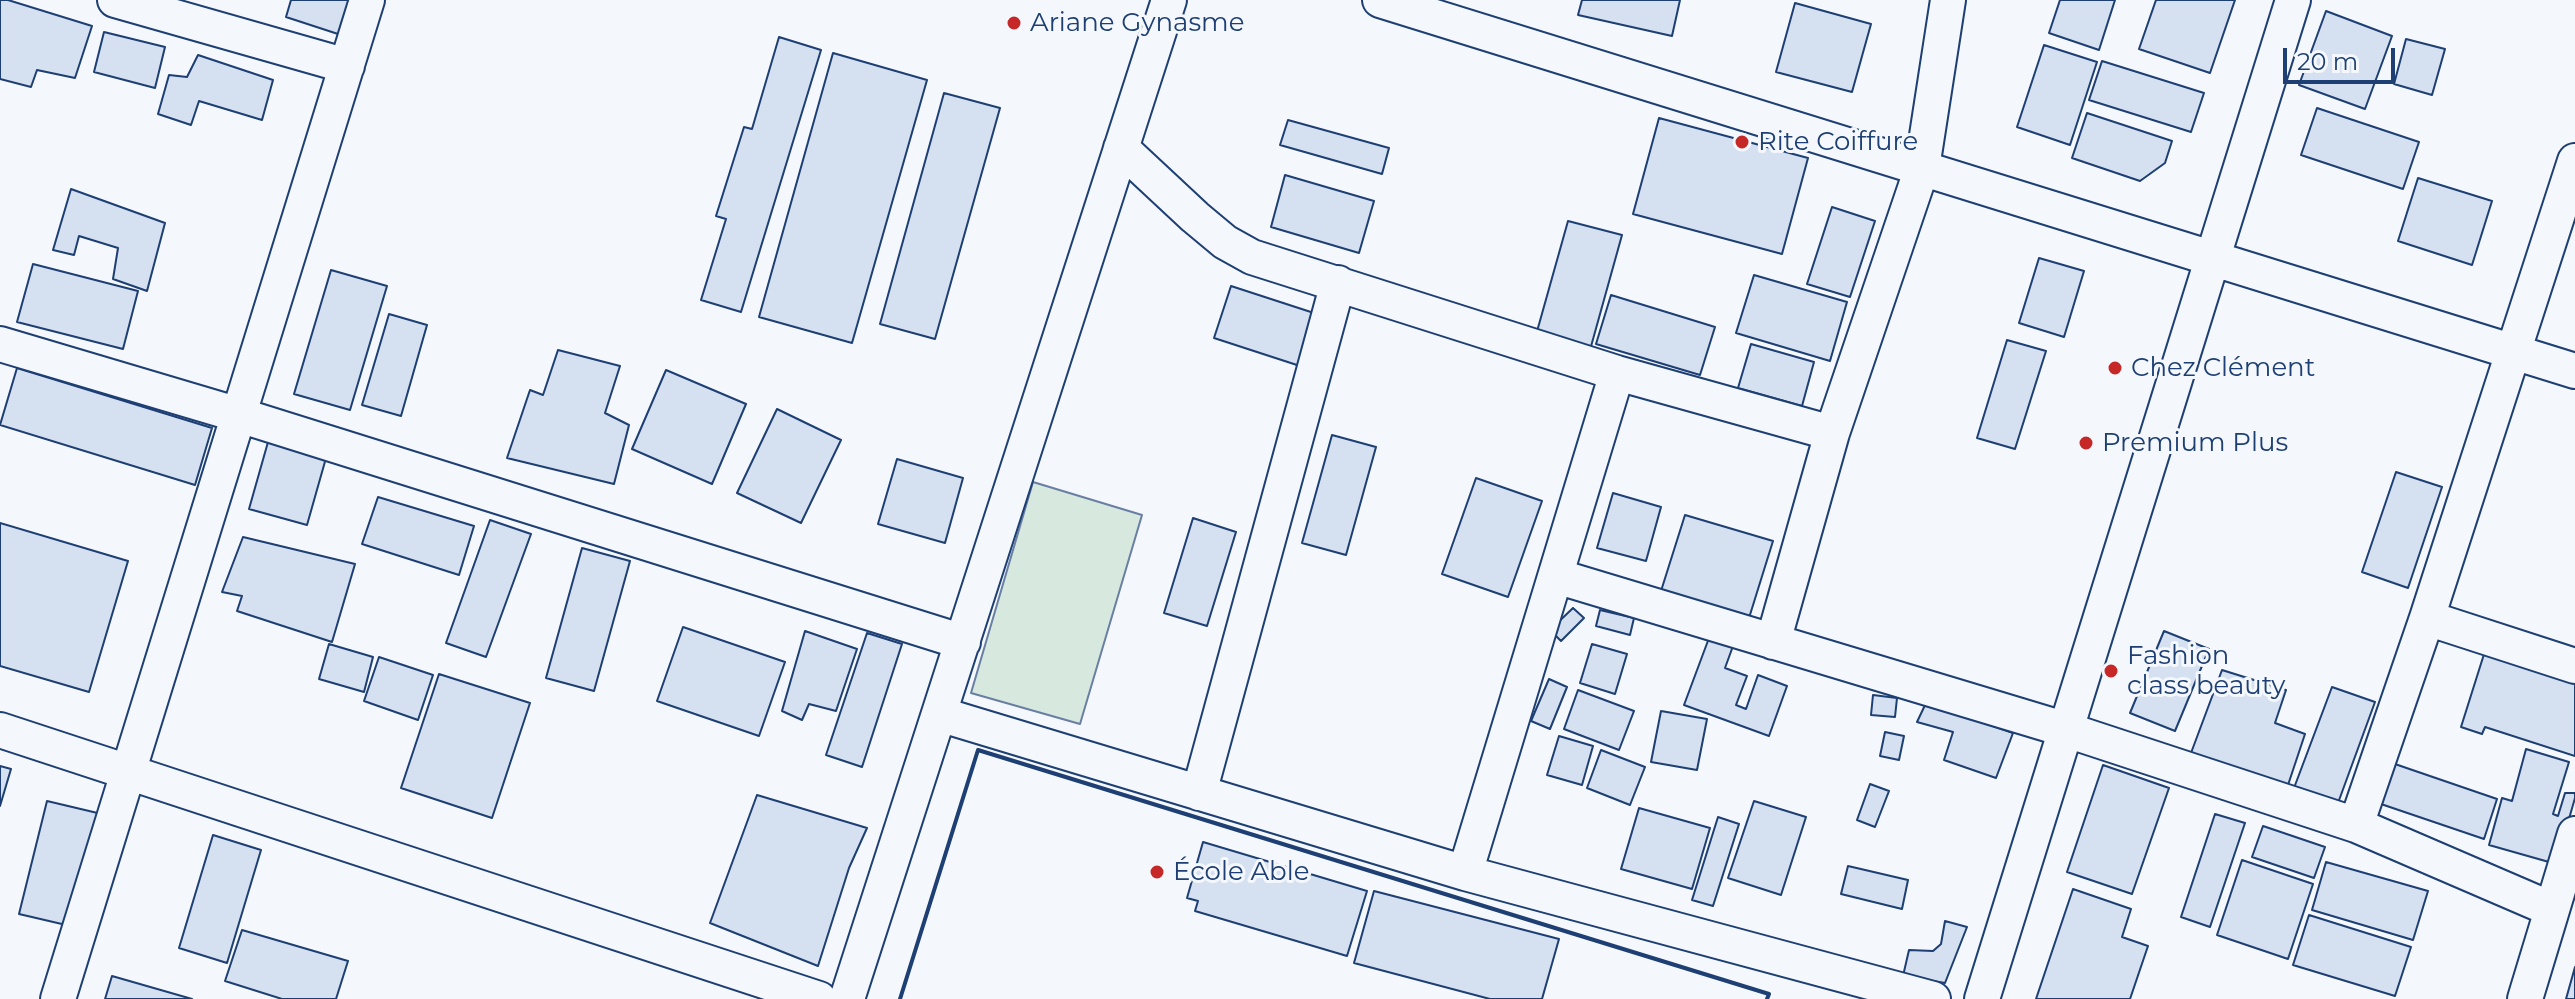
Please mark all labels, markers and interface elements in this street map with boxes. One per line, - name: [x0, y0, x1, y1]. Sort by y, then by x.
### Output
- place label: Ariane Gynasme: [1030, 7, 1244, 39]
- marker: Ariane Gynasme: [1005, 14, 1023, 32]
- scale bar: [2287, 32, 2399, 82]
- text: 20 m: [2297, 47, 2358, 76]
- place label: Rite Coiffure: [1758, 126, 1918, 158]
- marker: Rite Coiffure: [1733, 133, 1751, 151]
- place label: Chez Clément: [2131, 352, 2315, 384]
- marker: Chez Clément: [2106, 359, 2124, 377]
- place label: Premium Plus: [2102, 427, 2288, 459]
- marker: Premium Plus: [2077, 434, 2095, 452]
- place label: Fashion class beauty: [2127, 640, 2285, 702]
- marker: Fashion class beauty: [2102, 662, 2120, 680]
- place label: École Able: [1173, 856, 1309, 888]
- marker: École Able: [1148, 863, 1166, 881]

